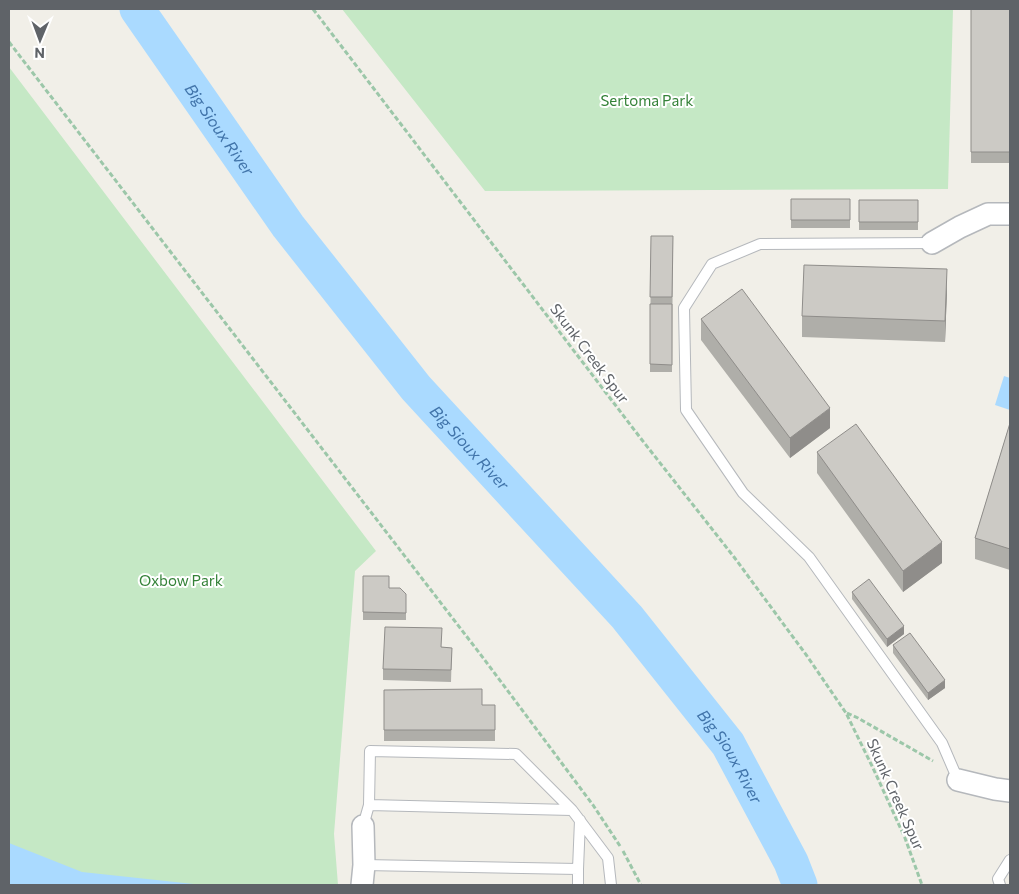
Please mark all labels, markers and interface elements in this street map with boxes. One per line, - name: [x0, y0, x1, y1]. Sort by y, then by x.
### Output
- north arrow: [15, 15, 65, 65]
- text: N: [34, 45, 45, 62]
- water label: Big Sioux River: [182, 79, 259, 179]
- park label: Sertoma Park: [601, 91, 693, 109]
- street label: Skunk Creek Spur: [547, 300, 633, 406]
- water label: Big Sioux River: [427, 401, 514, 493]
- park label: Oxbow Park: [139, 571, 223, 589]
- water label: Big Sioux River: [694, 705, 767, 807]
- street label: Skunk Creek Spur: [863, 736, 929, 852]

